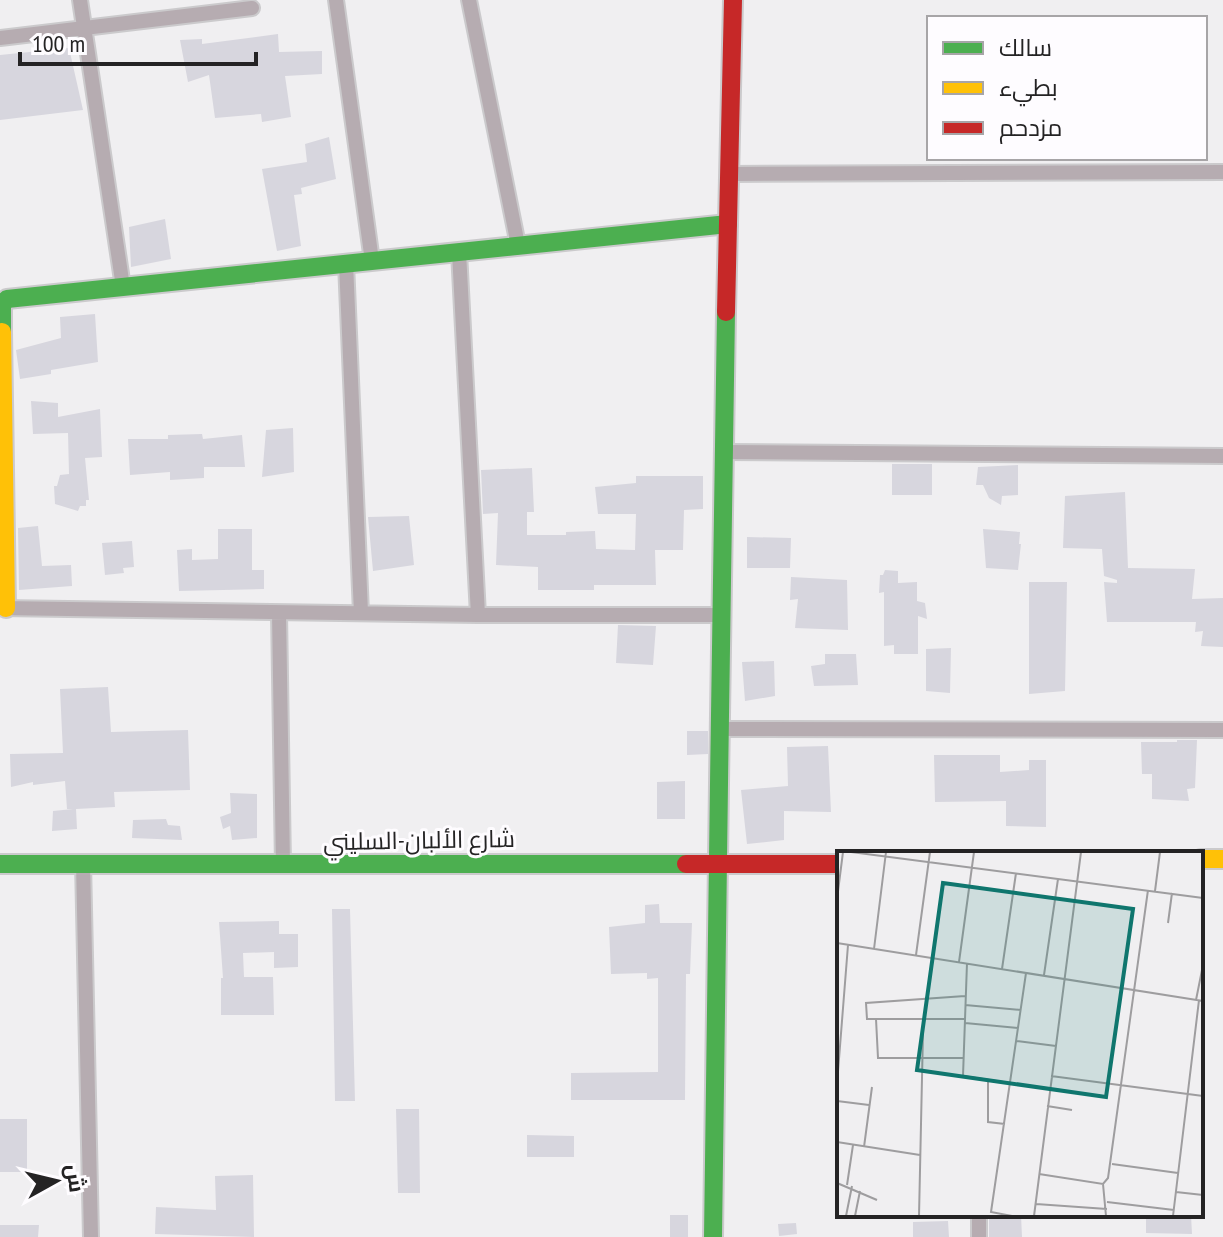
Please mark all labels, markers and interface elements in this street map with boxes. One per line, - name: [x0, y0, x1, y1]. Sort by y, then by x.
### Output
- scale bar: [20, 16, 256, 66]
- legend: [927, 16, 1207, 160]
- text: 100 m: [32, 28, 85, 59]
- text: سالك: [999, 32, 1052, 63]
- text: بطيء: [999, 72, 1058, 107]
- text: مزدحم: [999, 112, 1062, 144]
- street label: شارع الألبان-السليني: [323, 823, 515, 861]
- inset map: [837, 851, 1203, 1217]
- north arrow: [16, 1141, 96, 1221]
- text: ش: [60, 1162, 92, 1194]

